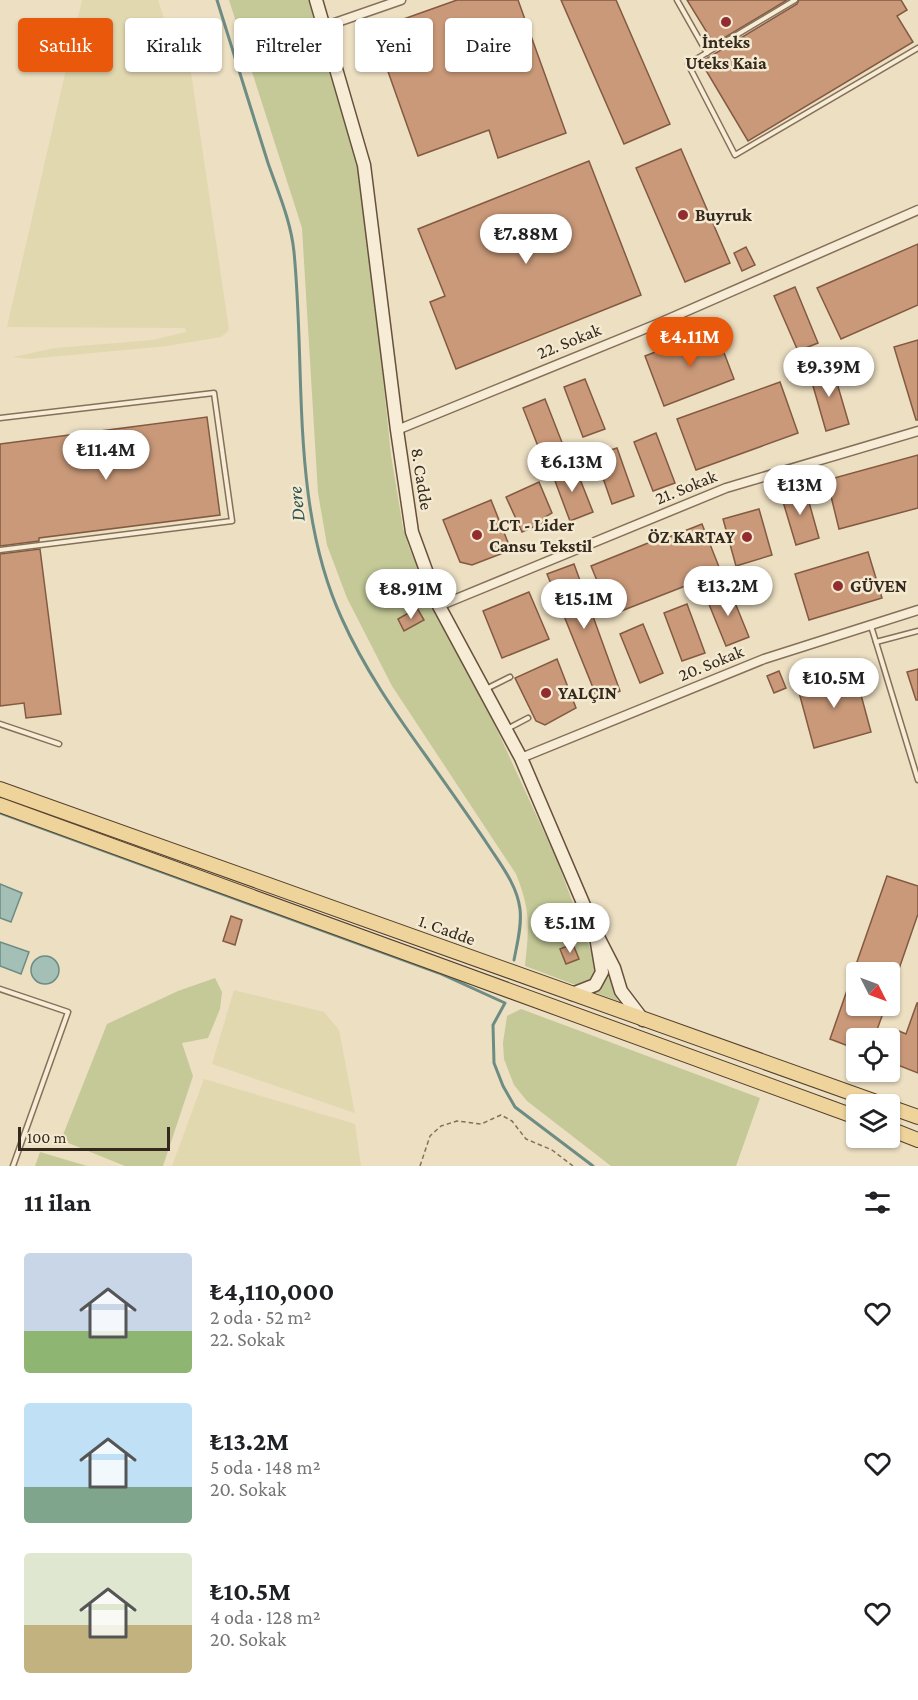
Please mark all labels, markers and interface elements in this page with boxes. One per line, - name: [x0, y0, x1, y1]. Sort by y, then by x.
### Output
- marker: İnteks Uteks Kaia: [719, 15, 733, 29]
- chip: Satılık: [18, 18, 113, 72]
- chip: Kiralık: [125, 18, 222, 72]
- chip: Filtreler: [234, 18, 343, 72]
- chip: Yeni: [355, 18, 433, 72]
- chip: Daire: [445, 18, 532, 72]
- place label: İnteks Uteks Kaia: [685, 32, 767, 73]
- place label: Buyruk: [695, 205, 752, 225]
- marker: Buyruk: [676, 208, 690, 222]
- pin: ₺7.88M: [477, 214, 575, 265]
- text: ₺7.88M: [494, 222, 558, 244]
- pin: ₺4.11M: [641, 317, 739, 368]
- street label: 22. Sokak: [534, 319, 604, 363]
- text: ₺4.11M: [660, 325, 720, 347]
- pin: ₺9.39M: [780, 347, 878, 398]
- text: ₺9.39M: [797, 355, 861, 377]
- pin: ₺11.4M: [57, 430, 155, 481]
- text: ₺11.4M: [77, 438, 135, 460]
- pin: ₺6.13M: [523, 442, 621, 493]
- street label: 8. Cadde: [407, 446, 437, 512]
- text: ₺6.13M: [541, 450, 603, 472]
- street label: 21. Sokak: [652, 465, 720, 508]
- pin: ₺13M: [764, 465, 836, 516]
- text: ₺13M: [777, 473, 823, 495]
- water label: Dere: [283, 485, 309, 523]
- place label: LCT - Lider Cansu Tekstil: [489, 515, 592, 556]
- place label: ÖZ KARTAY: [647, 527, 736, 547]
- marker: LCT - Lider Cansu Tekstil: [470, 528, 484, 542]
- marker: ÖZ KARTAY: [740, 530, 754, 544]
- pin: ₺13.2M: [679, 566, 777, 617]
- pin: ₺8.91M: [362, 569, 460, 620]
- text: ₺13.2M: [698, 574, 758, 596]
- place label: GÜVEN: [850, 576, 907, 596]
- text: ₺8.91M: [379, 577, 443, 599]
- pin: ₺15.1M: [535, 579, 633, 630]
- marker: GÜVEN: [831, 579, 845, 593]
- text: ₺15.1M: [555, 587, 613, 609]
- street label: 20. Sokak: [675, 641, 747, 685]
- pin: ₺10.5M: [785, 658, 883, 709]
- text: ₺10.5M: [803, 666, 865, 688]
- place label: YALÇIN: [558, 683, 617, 703]
- marker: YALÇIN: [539, 686, 553, 700]
- pin: ₺5.1M: [528, 903, 612, 954]
- street label: 1. Cadde: [416, 910, 478, 950]
- text: ₺5.1M: [545, 911, 595, 933]
- north arrow: [846, 962, 900, 1016]
- map controls: [846, 962, 900, 1148]
- button: locate: [846, 1028, 900, 1082]
- button: layers: [846, 1094, 900, 1148]
- scale bar: [18, 1124, 170, 1152]
- text: 100 m: [27, 1129, 66, 1146]
- icon: filters: [861, 1186, 894, 1219]
- text: 11 ilan: [24, 1188, 91, 1217]
- icon: home: [72, 1277, 144, 1349]
- text: ₺4,110,000: [210, 1277, 334, 1306]
- icon: heart: [861, 1297, 894, 1330]
- text: 2 oda · 52 m²: [210, 1306, 311, 1328]
- text: 22. Sokak: [210, 1328, 285, 1350]
- icon: home: [72, 1427, 144, 1499]
- text: ₺13.2M: [210, 1427, 289, 1456]
- icon: heart: [861, 1447, 894, 1480]
- text: 5 oda · 148 m²: [210, 1456, 320, 1478]
- text: 20. Sokak: [210, 1478, 286, 1500]
- icon: home: [72, 1577, 144, 1649]
- text: ₺10.5M: [210, 1577, 291, 1606]
- icon: heart: [861, 1597, 894, 1630]
- text: 4 oda · 128 m²: [210, 1606, 321, 1628]
- text: 20. Sokak: [210, 1628, 286, 1650]

